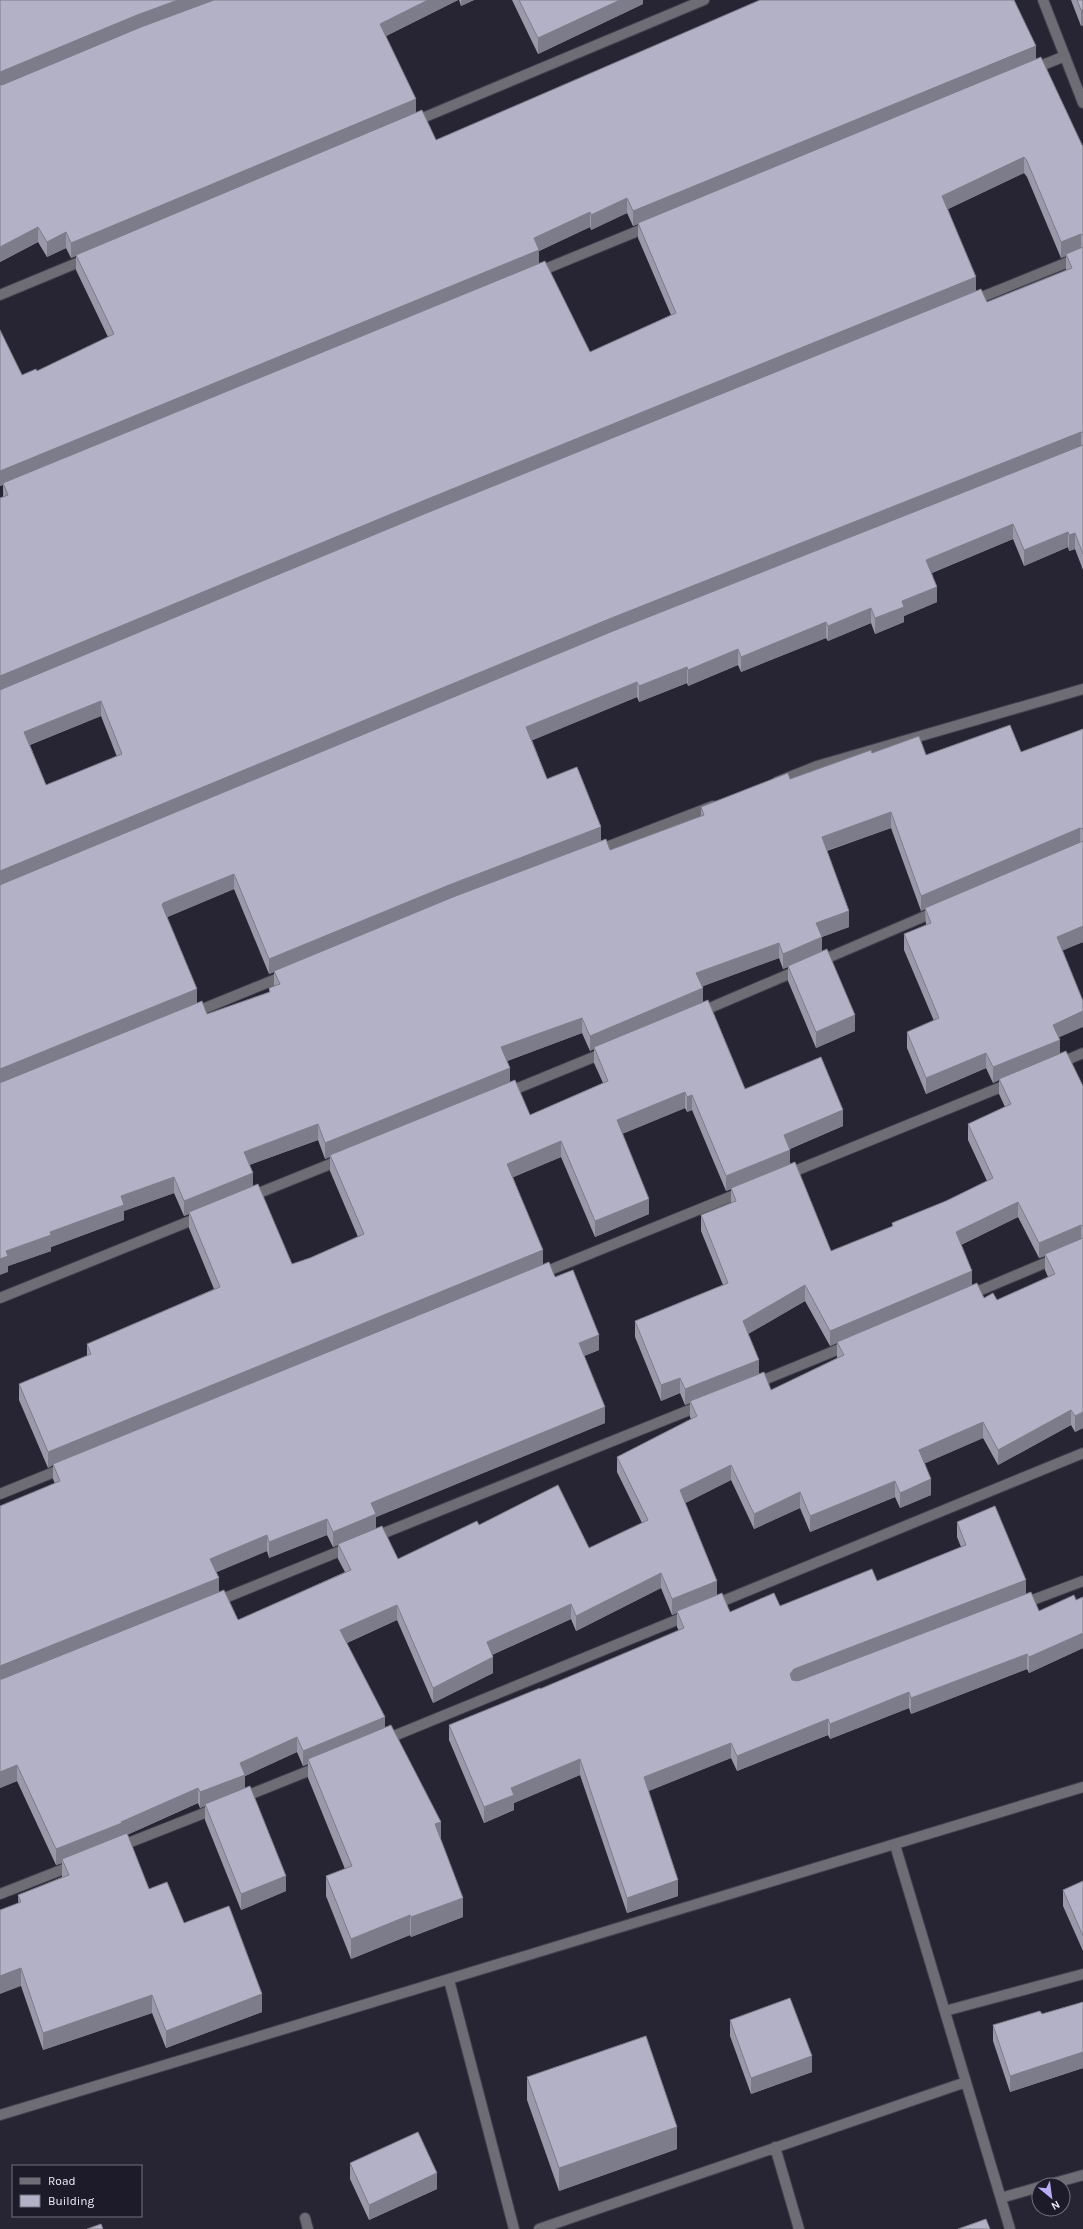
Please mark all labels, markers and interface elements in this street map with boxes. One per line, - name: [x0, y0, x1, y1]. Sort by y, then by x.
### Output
- legend: [12, 2165, 142, 2217]
- text: Road: [48, 2174, 76, 2188]
- north arrow: [1031, 2177, 1071, 2217]
- text: Building: [48, 2194, 95, 2208]
- text: N: [1049, 2198, 1062, 2213]

